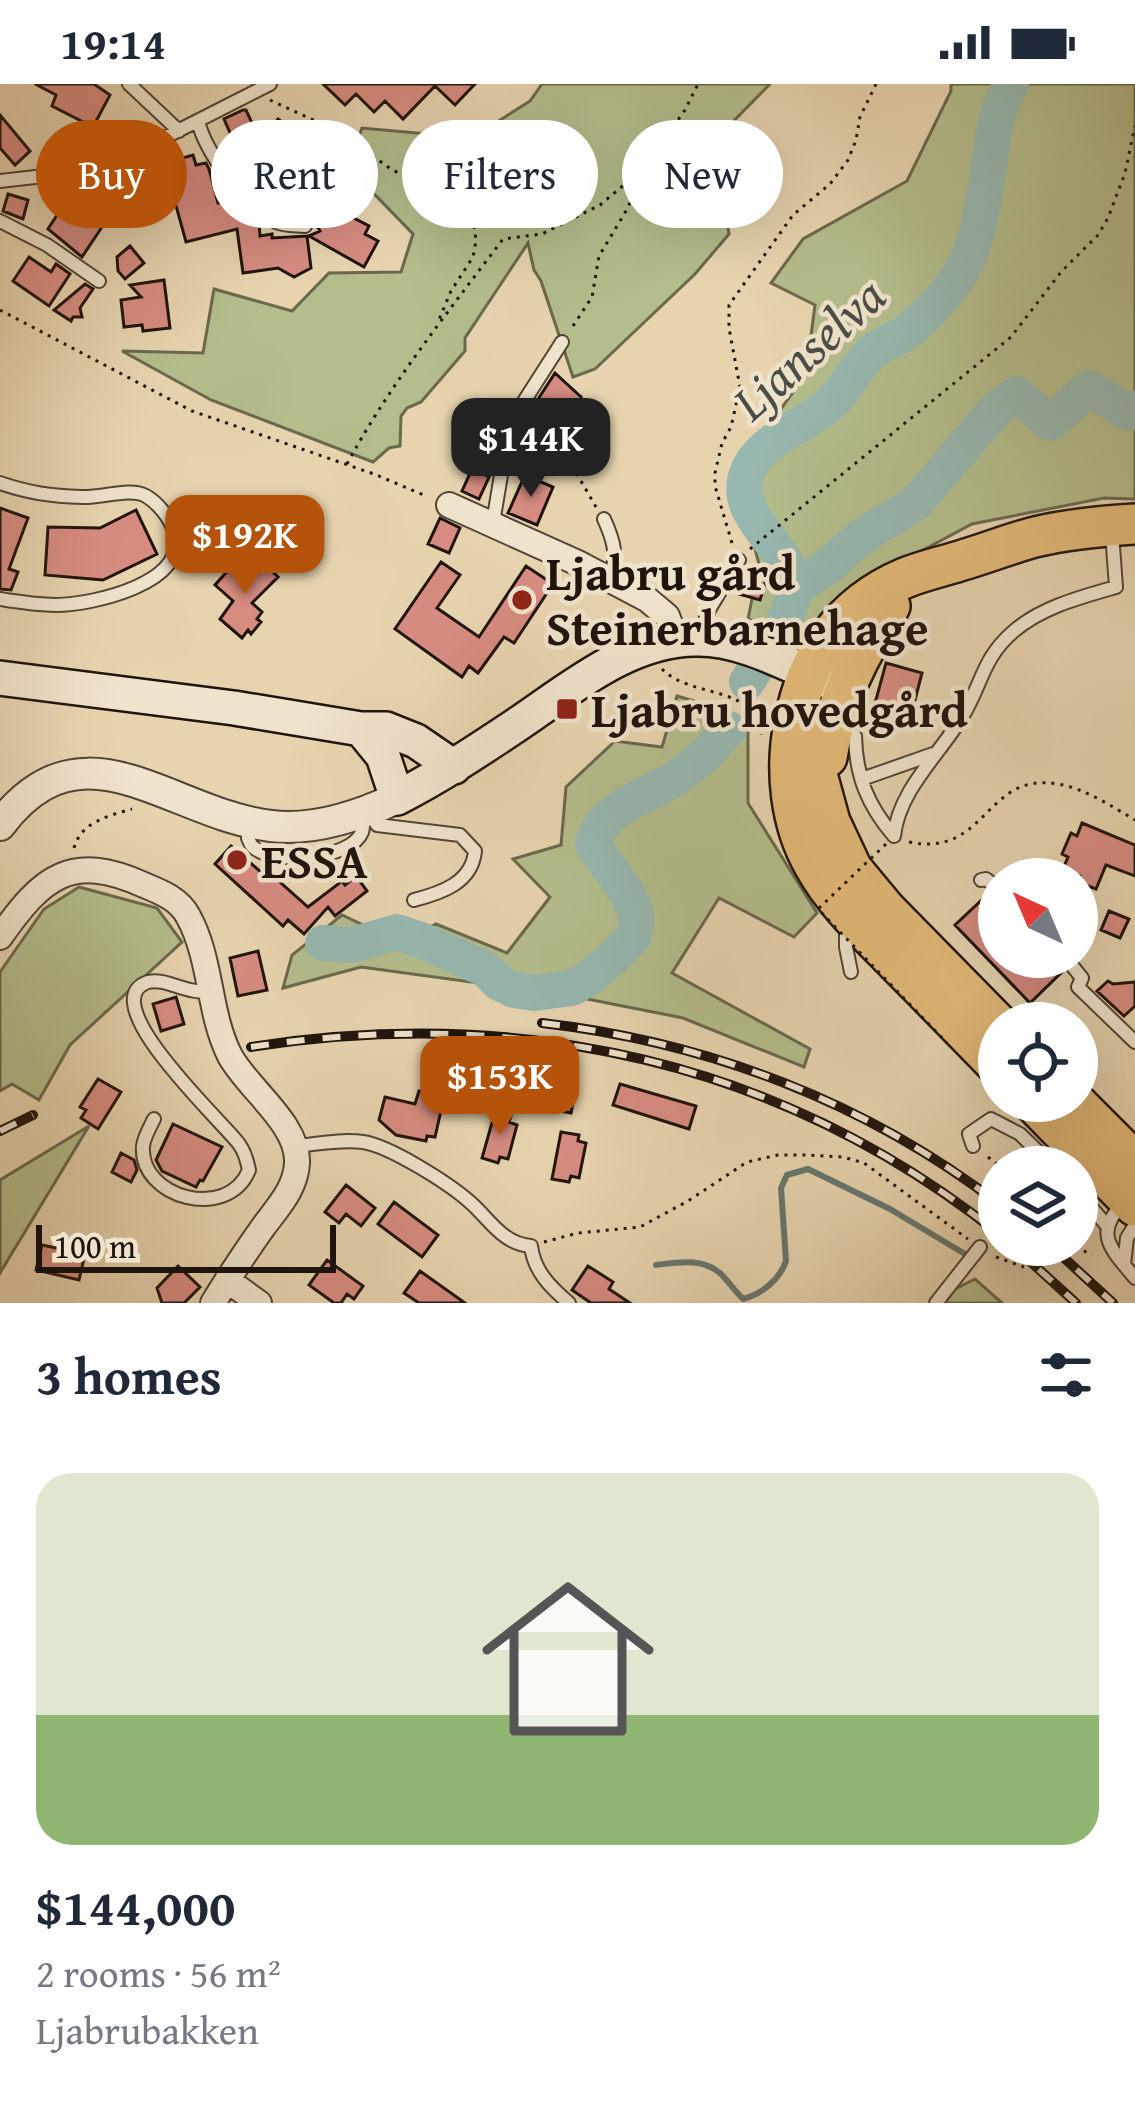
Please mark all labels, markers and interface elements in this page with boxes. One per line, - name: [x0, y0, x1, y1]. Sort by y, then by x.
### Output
- text: 19:14: [60, 10, 166, 75]
- chip: Buy: [36, 120, 187, 228]
- chip: Rent: [211, 120, 378, 228]
- chip: Filters: [402, 120, 598, 228]
- chip: New: [622, 120, 783, 228]
- water label: Ljanselva: [714, 258, 902, 438]
- pin: $144K: [447, 398, 615, 500]
- text: $144K: [478, 408, 584, 465]
- pin: $192K: [161, 495, 329, 597]
- text: $192K: [192, 505, 298, 562]
- place label: Ljabru gård Steinerbarnehage: [546, 537, 929, 663]
- marker: Ljabru gård Steinerbarnehage: [509, 587, 535, 613]
- place label: Ljabru hovedgård: [591, 674, 968, 745]
- marker: Ljabru hovedgård: [554, 696, 580, 722]
- place label: ESSA: [261, 825, 368, 896]
- marker: ESSA: [224, 847, 250, 873]
- north arrow: [978, 858, 1098, 978]
- map controls: [978, 858, 1098, 1266]
- button: locate: [978, 1002, 1098, 1122]
- pin: $153K: [416, 1036, 584, 1138]
- text: $153K: [447, 1046, 553, 1103]
- button: layers: [978, 1146, 1098, 1266]
- scale bar: [36, 1219, 336, 1272]
- text: 100 m: [54, 1222, 136, 1270]
- text: 3 homes: [36, 1338, 222, 1413]
- icon: filters: [1033, 1342, 1099, 1408]
- icon: home: [460, 1551, 676, 1767]
- text: $144,000: [36, 1869, 235, 1944]
- text: 2 rooms · 56 m²: [36, 1944, 281, 2001]
- text: Ljabrubakken: [36, 2001, 259, 2058]

